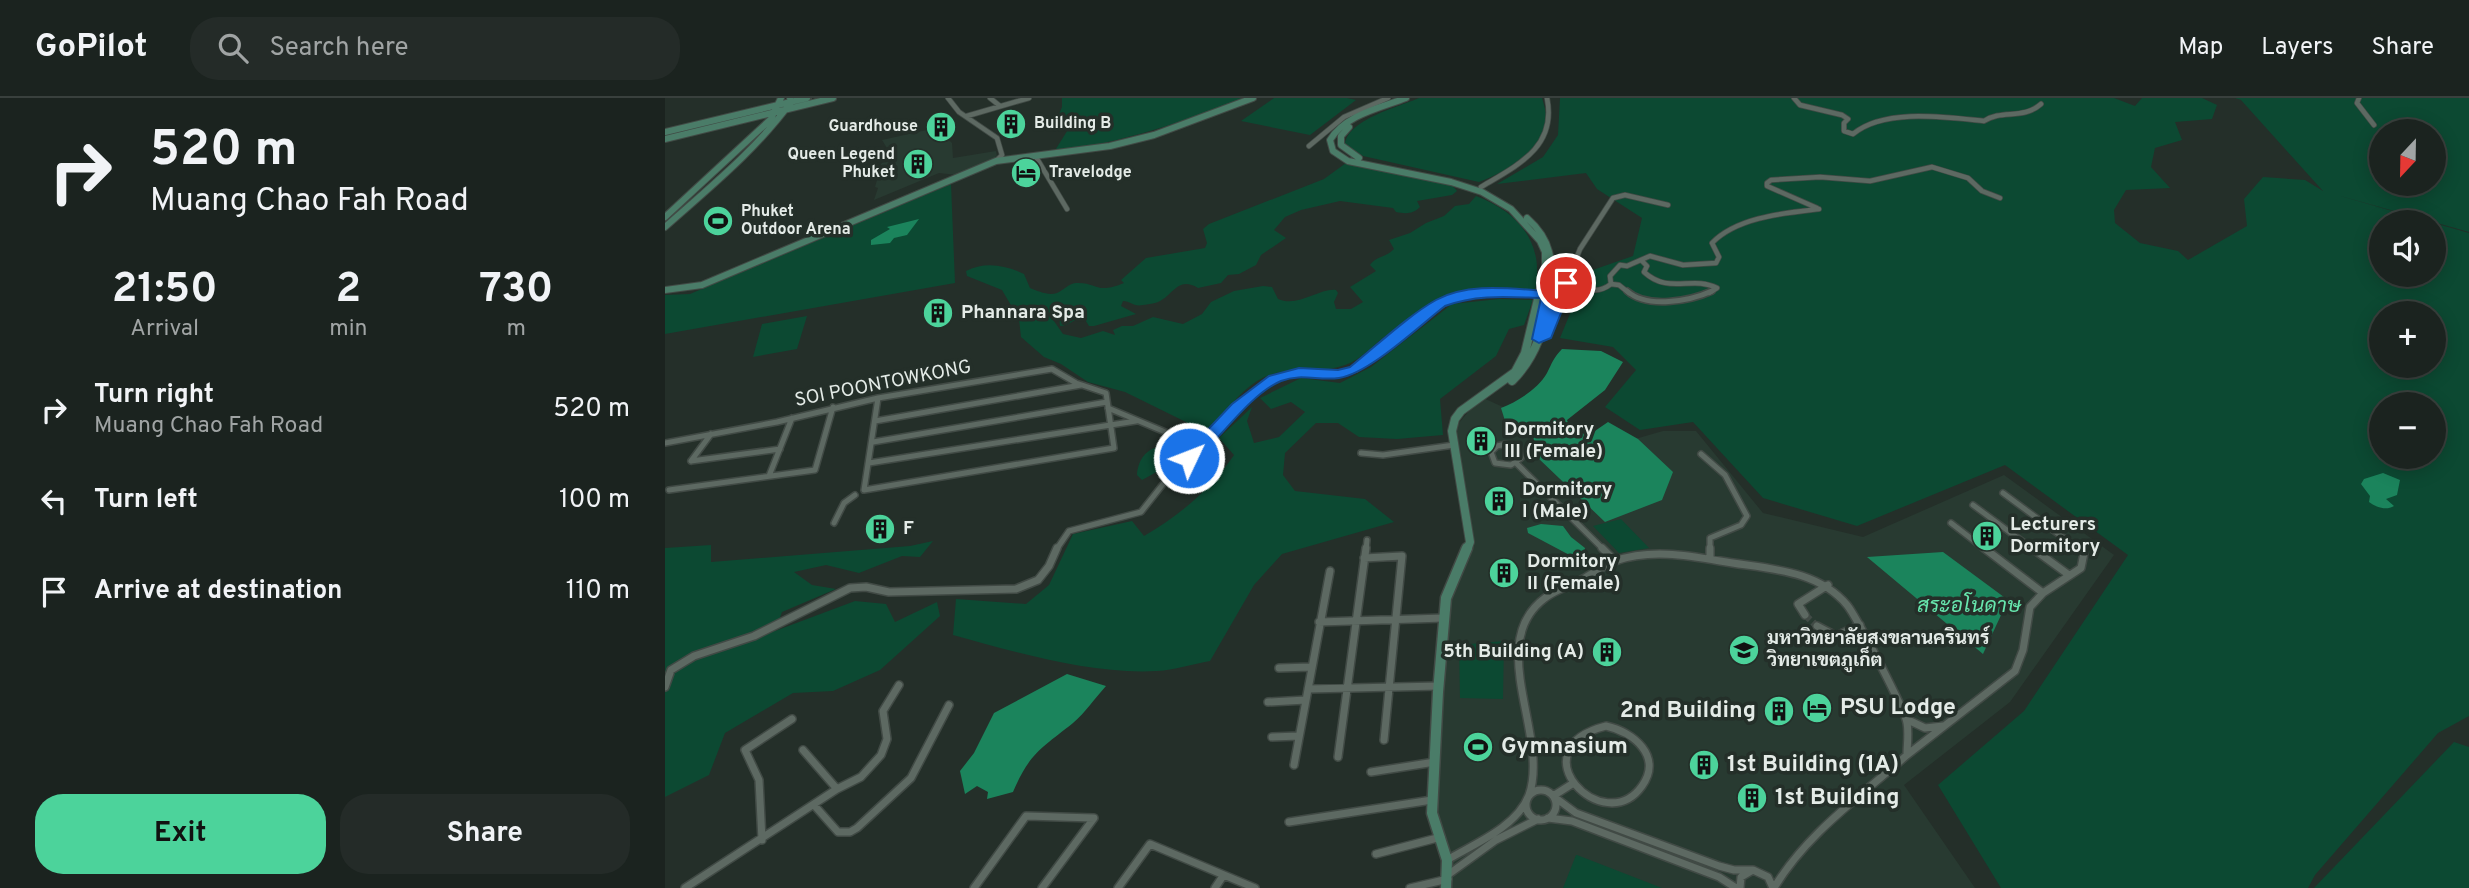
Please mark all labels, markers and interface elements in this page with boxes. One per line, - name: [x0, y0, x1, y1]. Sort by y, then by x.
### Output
- search box: [190, 17, 680, 80]
- text: GoPilot: [35, 27, 148, 69]
- icon: search: [214, 29, 252, 67]
- text: Search here: [270, 32, 408, 65]
- text: Map: [2178, 33, 2223, 63]
- text: Layers: [2261, 33, 2333, 63]
- text: Share: [2371, 33, 2434, 63]
- building icon: Building B: [994, 107, 1028, 141]
- building icon: Guardhouse: [924, 110, 958, 144]
- place label: Building B: [1034, 114, 1111, 134]
- place label: Guardhouse: [828, 117, 918, 137]
- north arrow: [2369, 119, 2447, 196]
- map controls: [2369, 119, 2446, 469]
- text: 520 m: [150, 121, 297, 183]
- icon: right: [35, 126, 126, 217]
- place label: Queen Legend Phuket: [787, 145, 895, 183]
- building icon: Queen Legend Phuket: [901, 147, 935, 181]
- hotel icon: Travelodge: [1009, 156, 1043, 190]
- place label: Travelodge: [1049, 163, 1132, 183]
- text: Muang Chao Fah Road: [150, 182, 469, 222]
- place label: Phuket Outdoor Arena: [741, 202, 851, 240]
- sports icon: Phuket Outdoor Arena: [701, 204, 735, 238]
- button: sound: [2369, 210, 2446, 287]
- pin: [1536, 253, 1596, 313]
- text: 21:50: [112, 264, 218, 317]
- text: 2: [336, 264, 361, 317]
- text: 730: [479, 264, 553, 317]
- icon: arrive: [1547, 264, 1585, 302]
- building icon: Phannara Spa: [921, 296, 955, 330]
- place label: Phannara Spa: [961, 301, 1085, 325]
- button: +: [2369, 301, 2446, 378]
- text: Arrival: [130, 315, 199, 344]
- text: min: [329, 315, 368, 344]
- text: m: [507, 315, 526, 344]
- street label: SOI POONTOWKONG: [793, 355, 973, 413]
- text: Turn right: [94, 379, 214, 412]
- icon: right: [35, 391, 73, 429]
- button: −: [2369, 392, 2446, 469]
- text: 520 m: [553, 393, 630, 426]
- text: Muang Chao Fah Road: [94, 412, 323, 441]
- place label: Dormitory III (Female): [1504, 418, 1603, 464]
- position arrow: [1152, 421, 1226, 495]
- building icon: Dormitory III (Female): [1464, 424, 1498, 458]
- place label: Dormitory I (Male): [1522, 478, 1613, 524]
- icon: left: [35, 482, 73, 520]
- text: Turn left: [94, 484, 198, 517]
- text: 100 m: [559, 484, 630, 517]
- building icon: Dormitory I (Male): [1482, 484, 1516, 518]
- building icon: F: [863, 512, 897, 546]
- place label: Lecturers Dormitory: [2010, 513, 2101, 559]
- place label: F: [903, 517, 914, 541]
- building icon: Lecturers Dormitory: [1970, 519, 2004, 553]
- place label: Dormitory II (Female): [1527, 550, 1621, 596]
- building icon: Dormitory II (Female): [1487, 556, 1521, 590]
- icon: arrive: [35, 573, 73, 611]
- text: Arrive at destination: [94, 575, 342, 608]
- text: 110 m: [566, 575, 630, 608]
- water label: สระอโนดาษ: [1917, 592, 2022, 620]
- place label: มหาวิทยาลัยสงขลานครินทร์ วิทยาเขตภูเก็ต: [1766, 625, 1991, 673]
- school or university icon: มหาวิทยาลัยสงขลานครินทร์ วิทยาเขตภูเก็ต: [1727, 633, 1761, 667]
- building icon: 5th Building (A): [1590, 635, 1624, 669]
- place label: 5th Building (A): [1443, 640, 1584, 664]
- hotel icon: PSU Lodge: [1800, 691, 1834, 725]
- building icon: 2nd Building: [1762, 694, 1796, 728]
- place label: PSU Lodge: [1840, 694, 1956, 723]
- place label: 2nd Building: [1620, 697, 1756, 726]
- sports icon: Gymnasium: [1461, 730, 1495, 764]
- place label: Gymnasium: [1501, 733, 1628, 762]
- building icon: 1st Building (1A): [1687, 748, 1721, 782]
- place label: 1st Building (1A): [1727, 751, 1899, 780]
- building icon: 1st Building: [1735, 781, 1769, 815]
- place label: 1st Building: [1775, 784, 1899, 813]
- button: Exit: [35, 794, 326, 874]
- button: Share: [340, 794, 630, 874]

